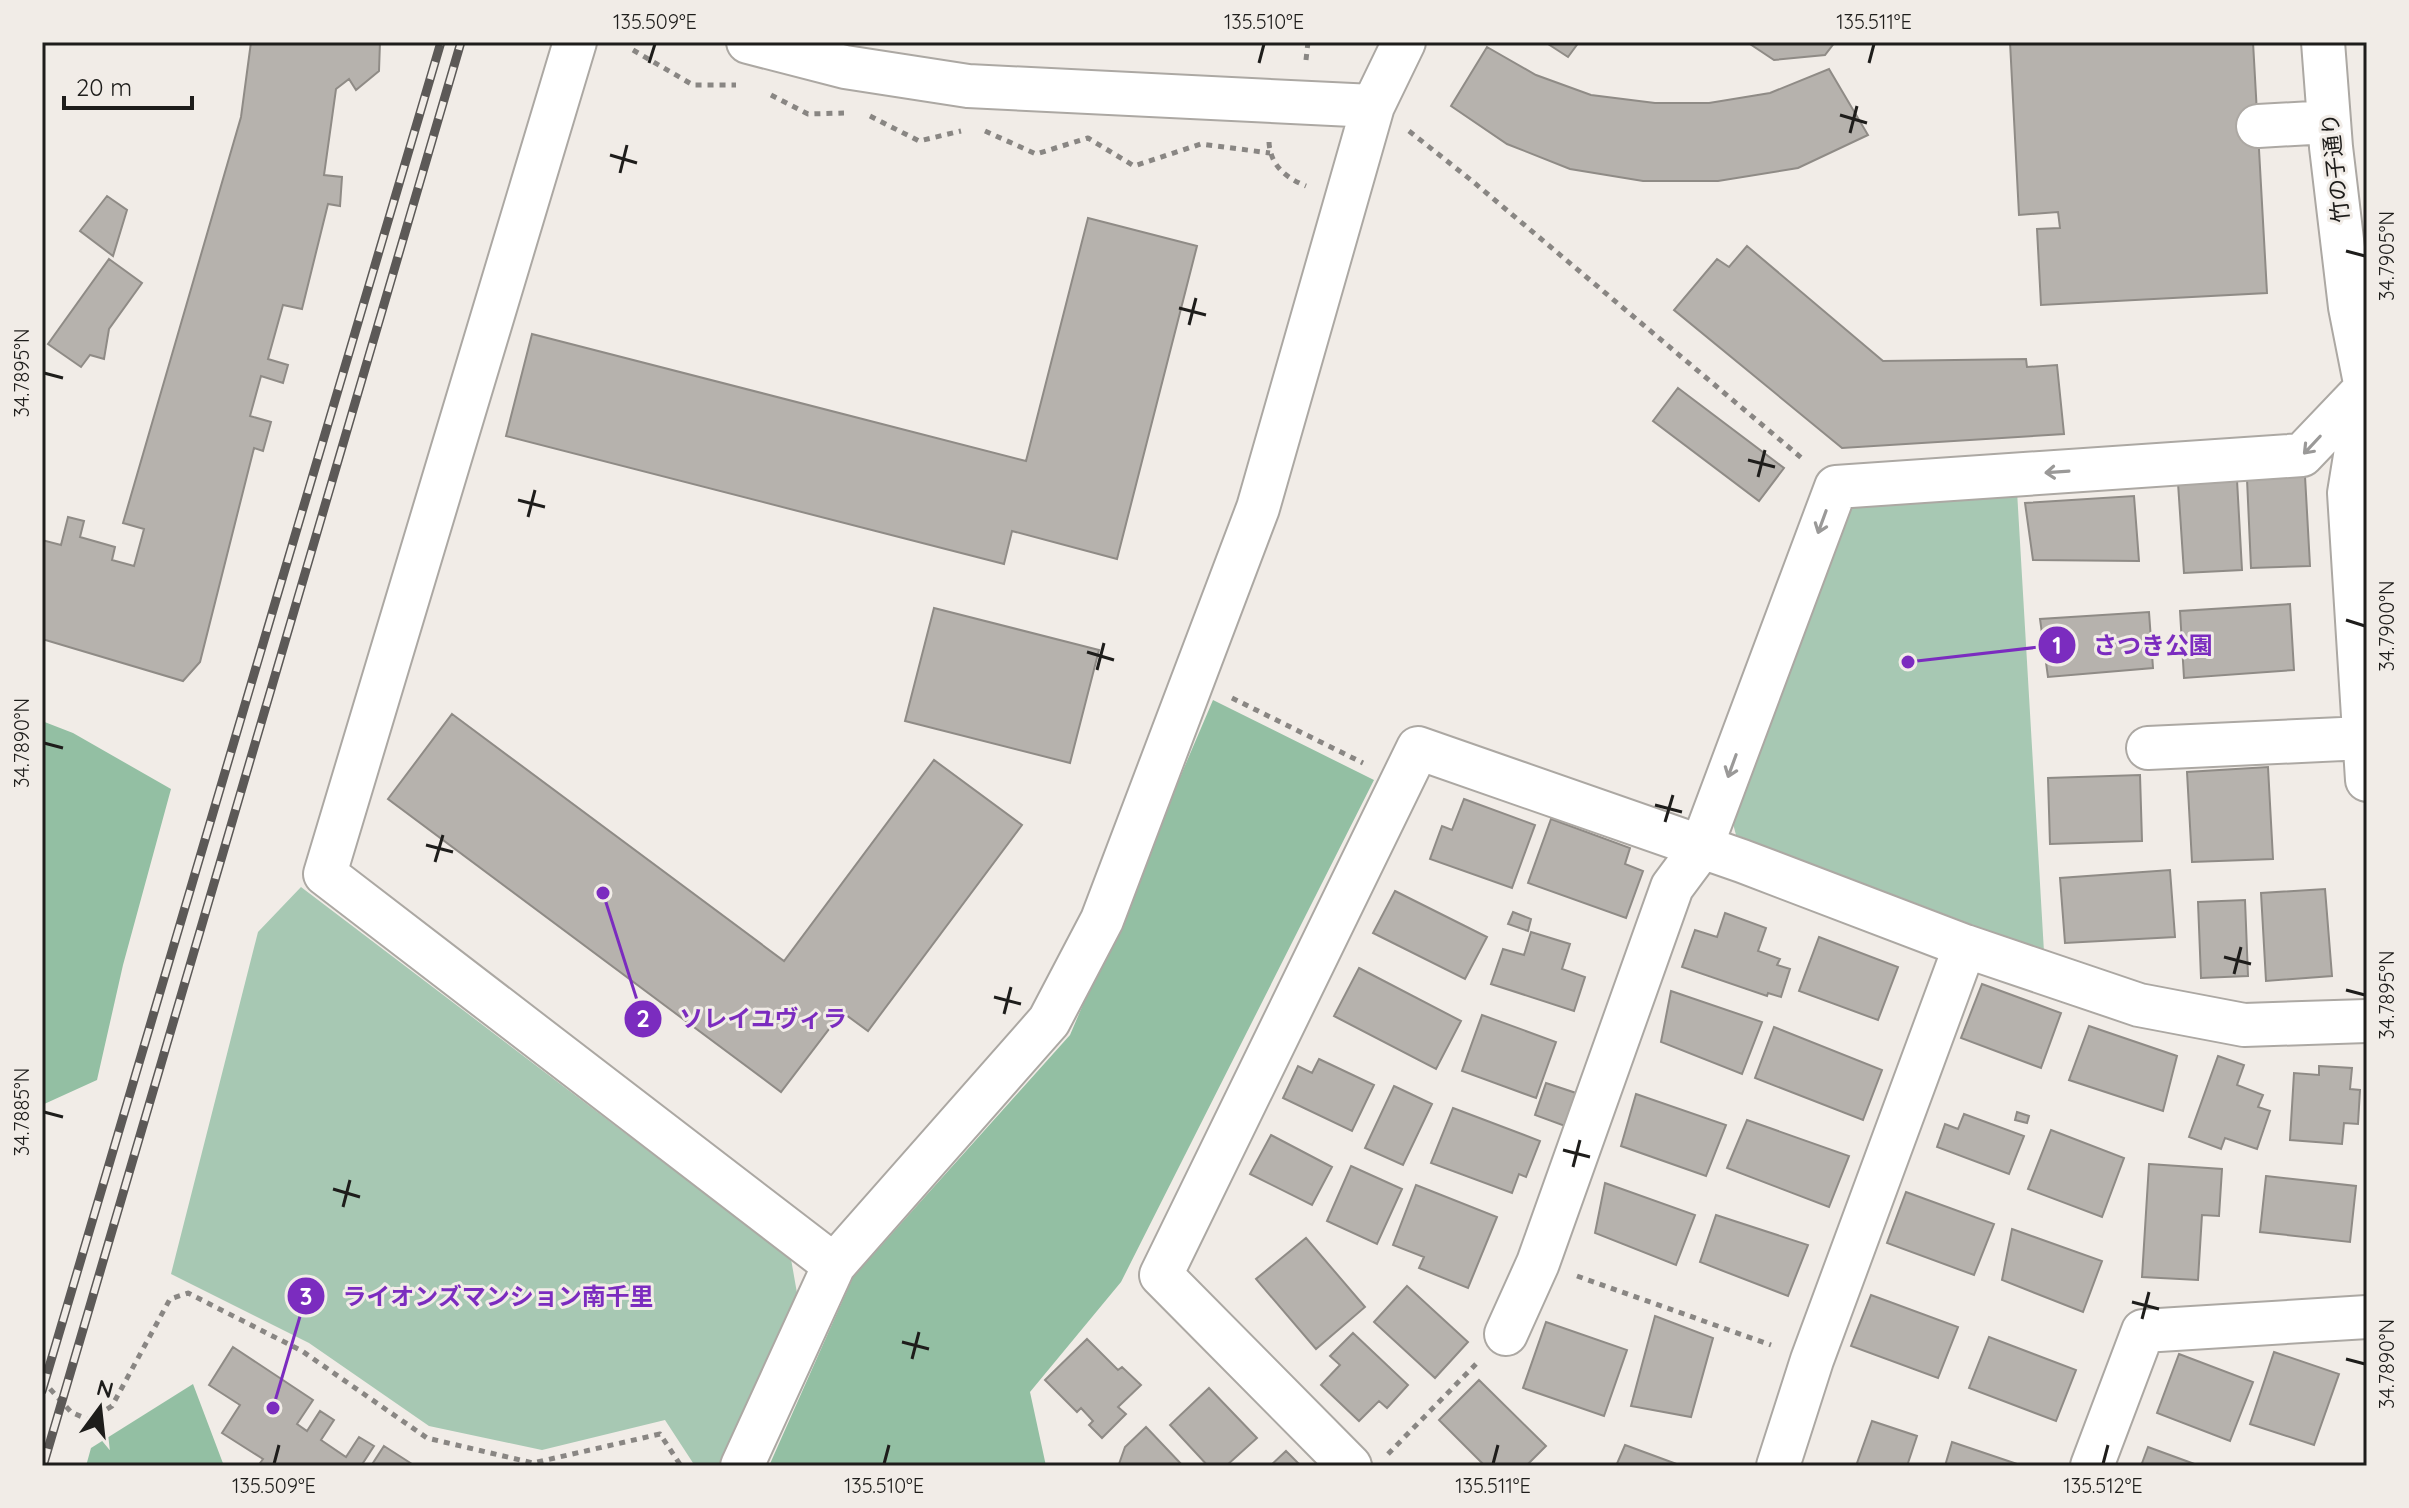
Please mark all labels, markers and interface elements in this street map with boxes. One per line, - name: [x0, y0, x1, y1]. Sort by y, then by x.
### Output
- text: 135.509°E: [613, 9, 697, 34]
- text: 135.510°E: [1224, 9, 1304, 34]
- text: 135.511°E: [1836, 9, 1912, 34]
- scale bar: [64, 60, 192, 110]
- text: 20 m: [76, 72, 132, 102]
- street label: 竹の子通り: [2315, 112, 2355, 224]
- text: 34.7905°N: [2374, 211, 2399, 301]
- text: 34.7895°N: [9, 329, 34, 417]
- one-way arrow: [2304, 434, 2322, 454]
- one-way arrow: [2044, 465, 2071, 480]
- one-way arrow: [1814, 509, 1829, 534]
- text: 34.7900°N: [2374, 580, 2399, 672]
- callout: さつき公園: [2037, 621, 2229, 669]
- text: 1: [2052, 630, 2062, 660]
- text: さつき公園: [2093, 630, 2213, 660]
- text: 34.7890°N: [9, 698, 34, 788]
- one-way arrow: [1724, 753, 1738, 778]
- text: 34.7895°N: [2374, 951, 2399, 1039]
- callout: ソレイユヴィラ: [623, 995, 863, 1043]
- text: 2: [636, 1003, 650, 1033]
- text: ソレイユヴィラ: [679, 1003, 847, 1033]
- text: 34.7885°N: [9, 1068, 34, 1156]
- callout: ライオンズマンション南千里: [286, 1272, 670, 1320]
- text: 3: [300, 1281, 312, 1311]
- text: ライオンズマンション南千里: [342, 1281, 654, 1311]
- text: 34.7890°N: [2374, 1319, 2399, 1409]
- north arrow: [60, 1368, 140, 1448]
- text: N: [94, 1373, 117, 1404]
- text: 135.509°E: [232, 1473, 316, 1498]
- text: 135.510°E: [844, 1473, 924, 1498]
- text: 135.511°E: [1455, 1473, 1531, 1498]
- text: 135.512°E: [2063, 1473, 2143, 1498]

